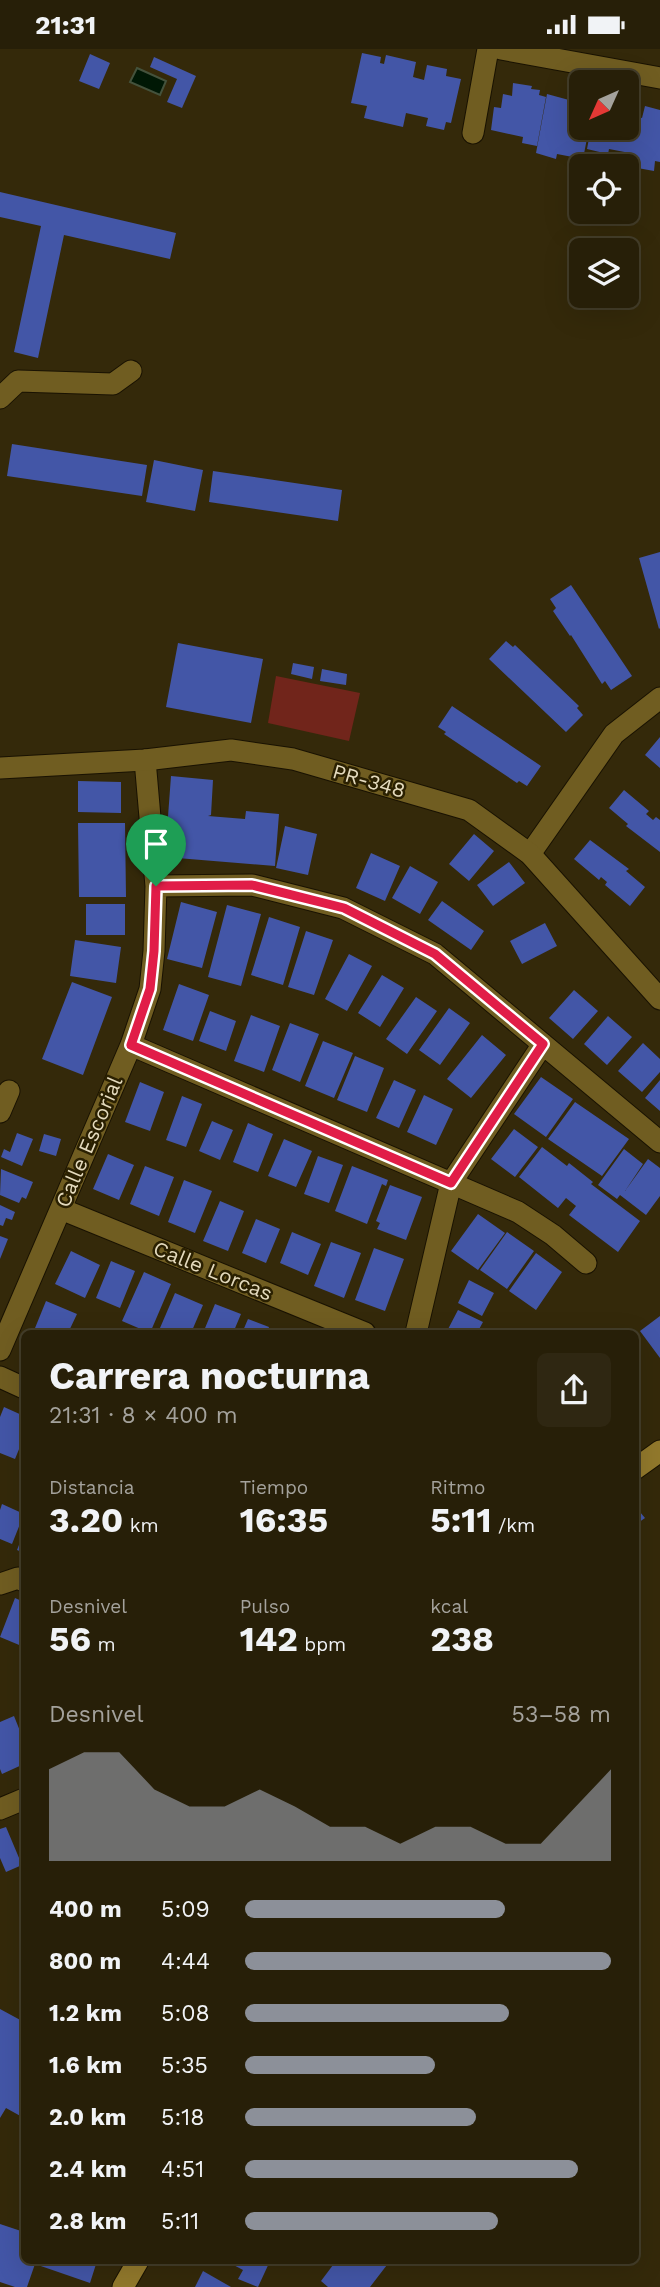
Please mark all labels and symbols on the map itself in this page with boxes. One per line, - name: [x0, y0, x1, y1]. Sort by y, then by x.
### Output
- north arrow: [569, 70, 639, 140]
- street label: PR-348: [330, 758, 408, 803]
- pin: [126, 814, 186, 886]
- street label: Calle Escorial: [50, 1072, 128, 1211]
- street label: Calle Lorcas: [150, 1235, 276, 1306]

